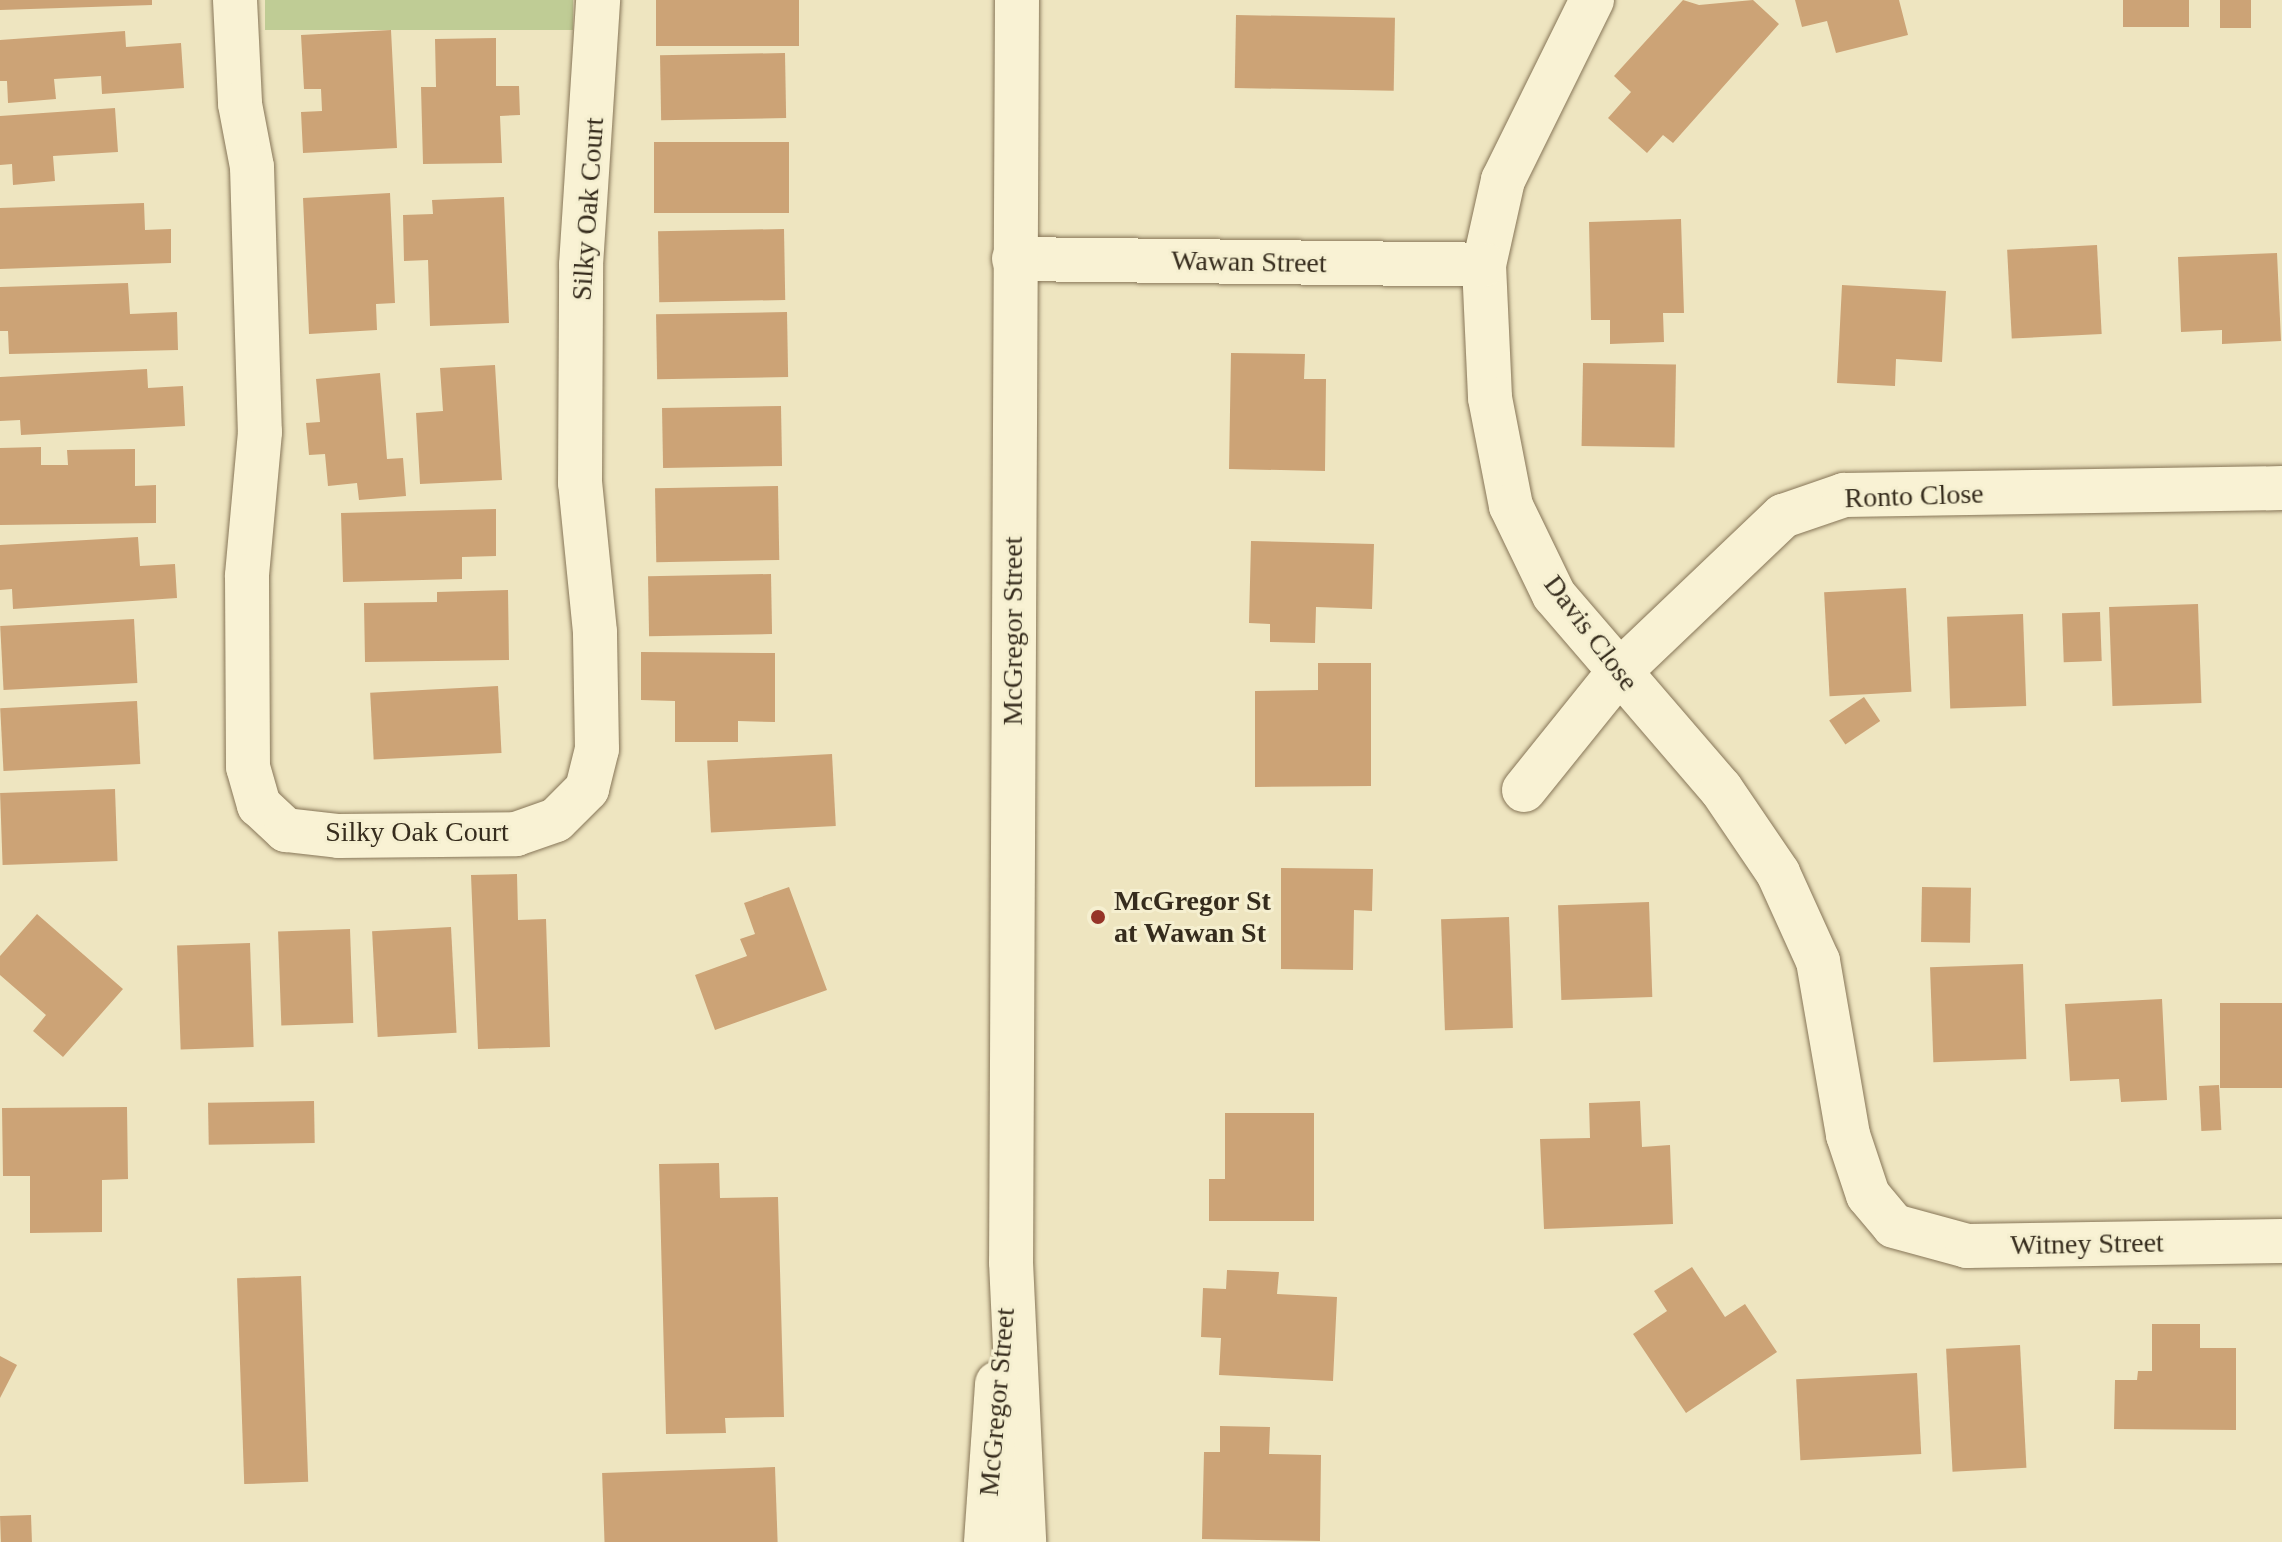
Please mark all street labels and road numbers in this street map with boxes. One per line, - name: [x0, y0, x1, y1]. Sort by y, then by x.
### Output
- street label: Silky Oak Court: [565, 116, 611, 302]
- street label: Wawan Street: [1171, 244, 1327, 280]
- street label: Ronto Close: [1844, 477, 1984, 515]
- street label: McGregor Street: [996, 537, 1030, 725]
- street label: Davis Close: [1537, 569, 1645, 697]
- street label: Silky Oak Court: [325, 815, 509, 849]
- street label: Witney Street: [2010, 1226, 2164, 1262]
- street label: McGregor Street: [972, 1306, 1022, 1498]

